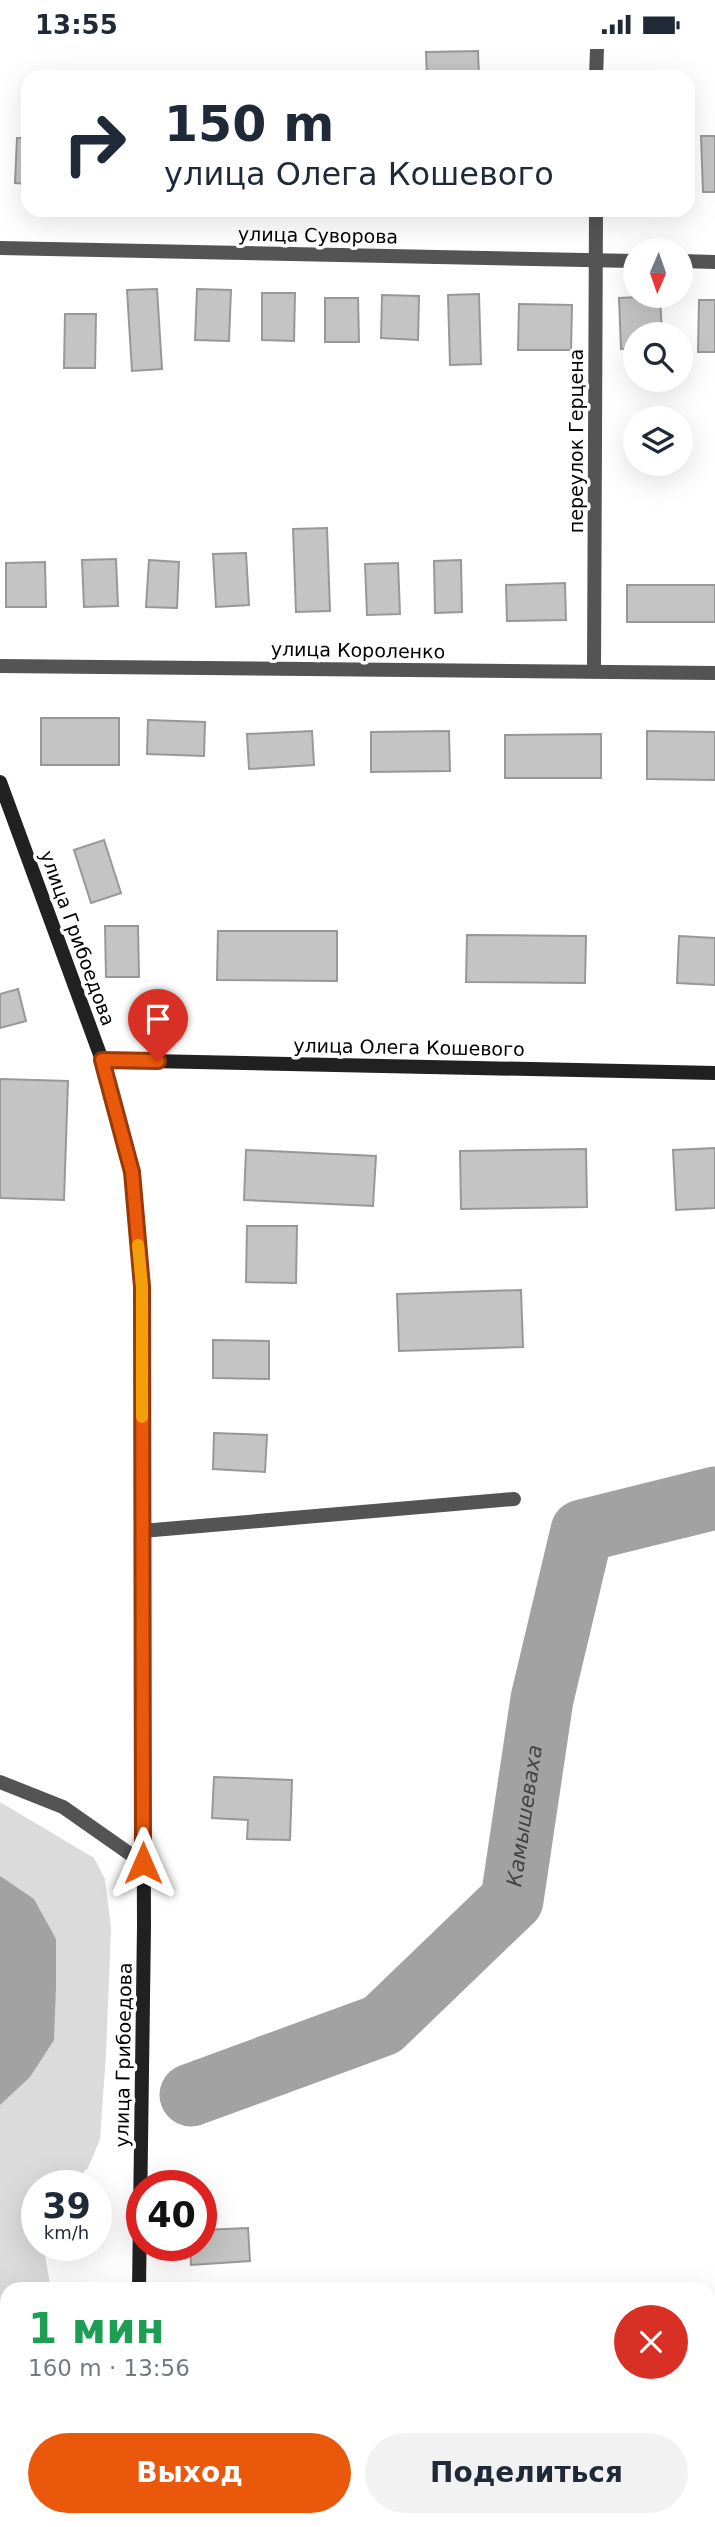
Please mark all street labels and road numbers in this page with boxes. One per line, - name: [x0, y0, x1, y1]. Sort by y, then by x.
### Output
- street label: улица Суворова: [238, 223, 398, 247]
- street label: переулок Герцена: [565, 349, 587, 533]
- street label: улица Короленко: [271, 637, 445, 663]
- street label: улица Грибоедова: [36, 847, 120, 1029]
- street label: улица Олега Кошевого: [293, 1034, 525, 1060]
- street label: улица Грибоедова: [110, 1962, 136, 2148]

